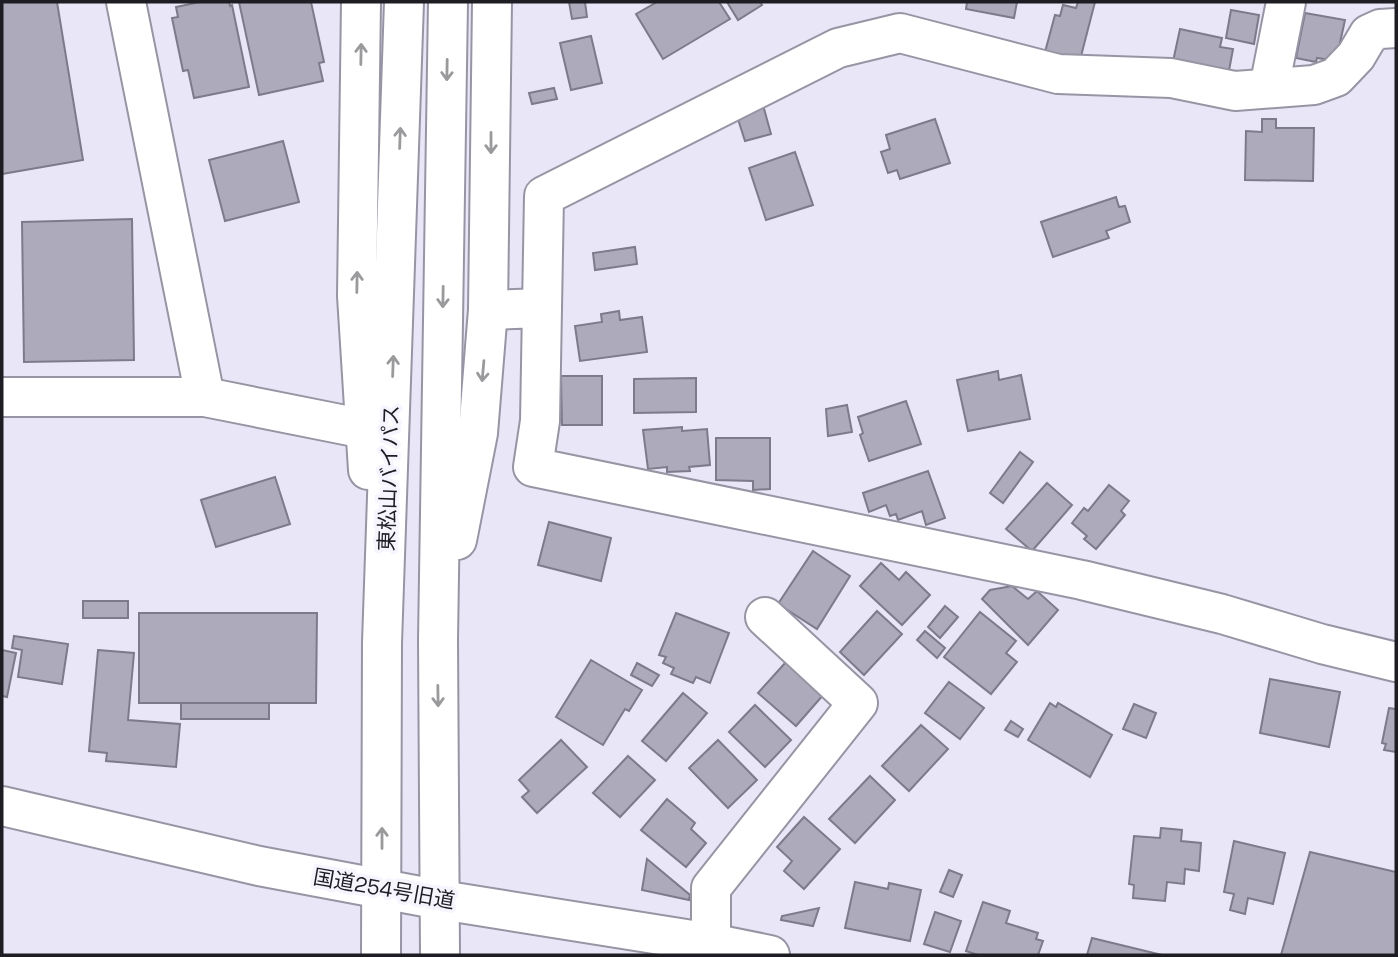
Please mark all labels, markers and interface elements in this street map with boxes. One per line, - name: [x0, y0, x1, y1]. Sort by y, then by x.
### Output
- one-way arrow: [354, 43, 367, 66]
- one-way arrow: [441, 58, 454, 81]
- one-way arrow: [393, 127, 407, 150]
- one-way arrow: [485, 132, 498, 155]
- one-way arrow: [351, 270, 364, 293]
- one-way arrow: [437, 286, 450, 309]
- one-way arrow: [386, 354, 400, 377]
- one-way arrow: [476, 359, 489, 382]
- street label: 東松山バイパス: [372, 404, 405, 552]
- one-way arrow: [431, 685, 445, 708]
- one-way arrow: [375, 827, 389, 850]
- street label: 国道254号旧道: [311, 863, 457, 914]

